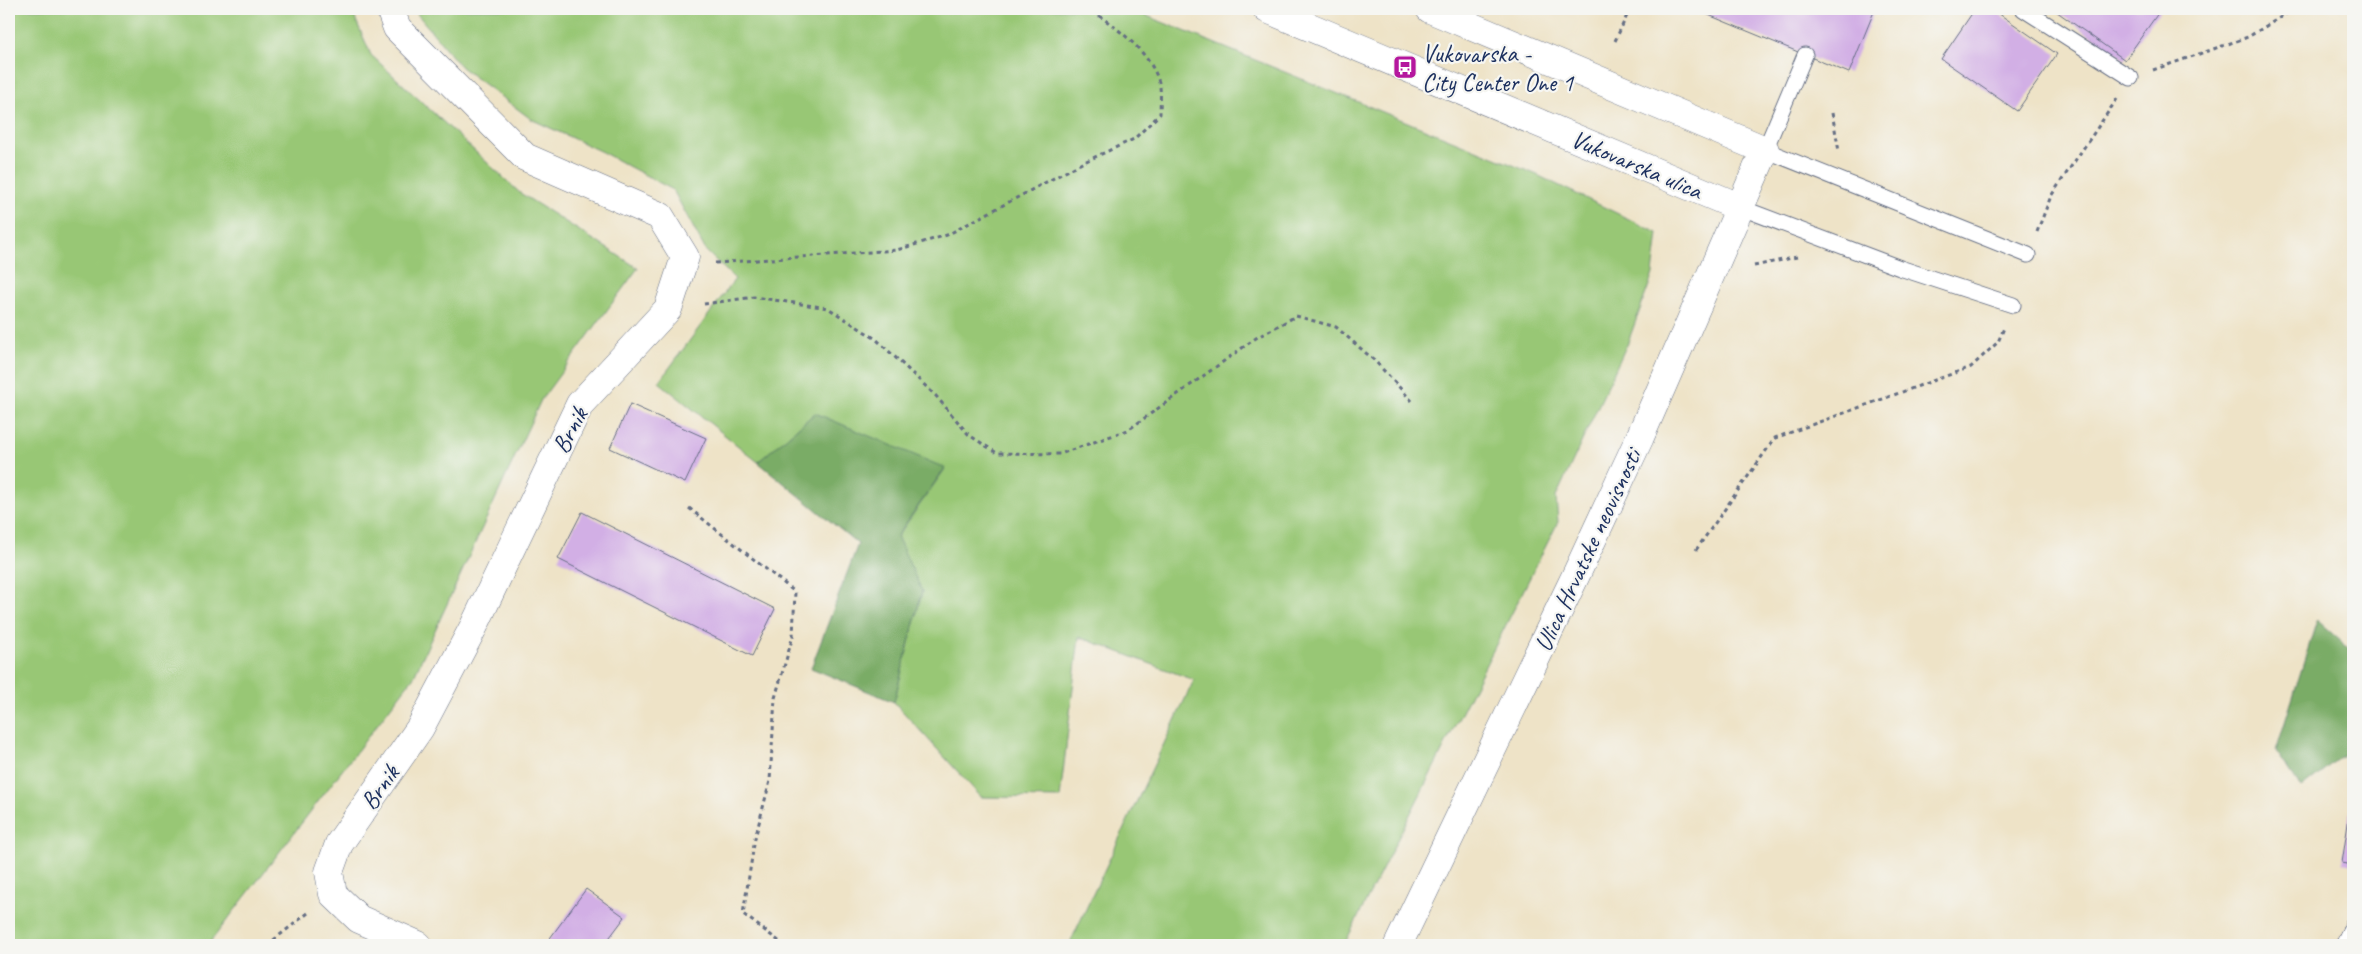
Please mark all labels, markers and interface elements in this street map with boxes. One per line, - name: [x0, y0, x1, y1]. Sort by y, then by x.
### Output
- place label: Vukovarska - City Center One 1: [1422, 38, 1575, 99]
- bus stop icon: Vukovarska - City Center One 1: [1392, 54, 1418, 80]
- street label: Vukovarska ulica: [1566, 123, 1709, 208]
- street label: Brnik: [545, 401, 596, 459]
- street label: Ulica Hrvatske neovisnosti: [1527, 441, 1650, 657]
- street label: Brnik: [353, 758, 407, 816]

